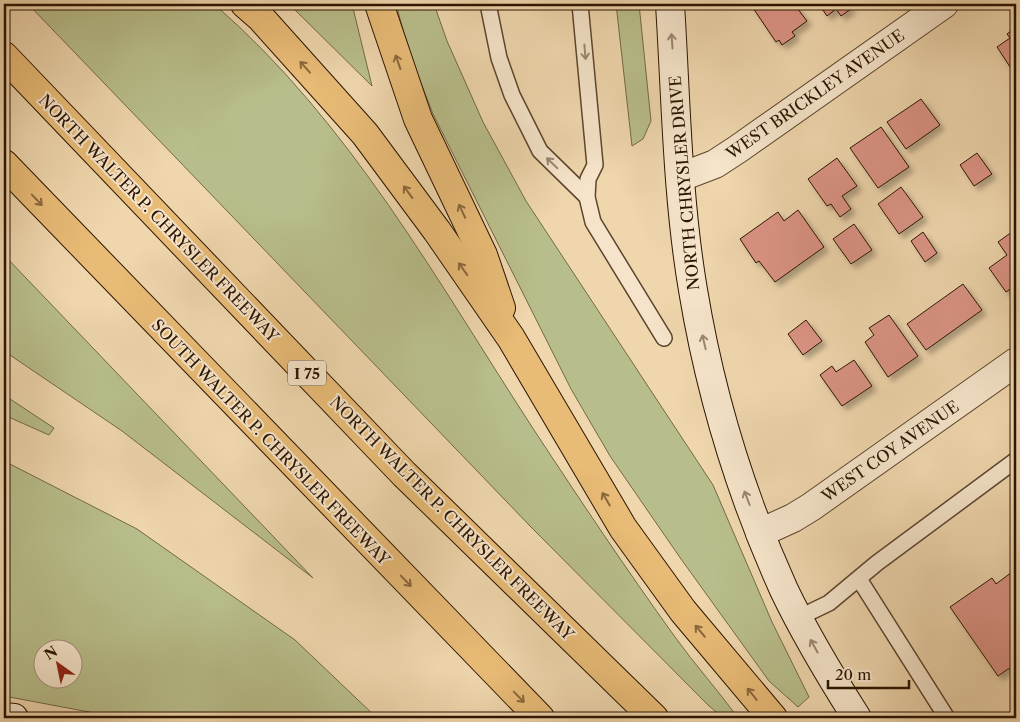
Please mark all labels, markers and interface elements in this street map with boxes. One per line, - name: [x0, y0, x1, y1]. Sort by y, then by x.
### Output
- street label: WEST BRICKLEY AVENUE: [721, 25, 908, 164]
- one-way arrow: [668, 34, 677, 50]
- one-way arrow: [580, 44, 590, 60]
- one-way arrow: [393, 54, 403, 70]
- one-way arrow: [299, 60, 310, 73]
- street label: NORTH CHRYSLER DRIVE: [665, 75, 703, 291]
- street label: NORTH WALTER P. CHRYSLER FREEWAY: [35, 90, 284, 347]
- one-way arrow: [546, 157, 559, 169]
- one-way arrow: [403, 185, 413, 199]
- one-way arrow: [31, 193, 43, 206]
- one-way arrow: [457, 204, 466, 219]
- one-way arrow: [458, 262, 468, 276]
- street label: SOUTH WALTER P. CHRYSLER FREEWAY: [148, 315, 395, 570]
- one-way arrow: [699, 334, 708, 350]
- road number: I 75: [288, 360, 326, 386]
- street label: NORTH WALTER P. CHRYSLER FREEWAY: [326, 392, 579, 645]
- street label: WEST COY AVENUE: [817, 396, 962, 507]
- one-way arrow: [742, 491, 751, 506]
- one-way arrow: [601, 493, 611, 507]
- one-way arrow: [400, 574, 412, 587]
- one-way arrow: [695, 625, 706, 638]
- one-way arrow: [809, 639, 819, 654]
- north arrow: [32, 640, 82, 690]
- text: N: [41, 642, 61, 664]
- scale bar: [828, 657, 909, 689]
- text: 20 m: [835, 665, 871, 684]
- one-way arrow: [747, 687, 758, 700]
- one-way arrow: [513, 691, 526, 703]

